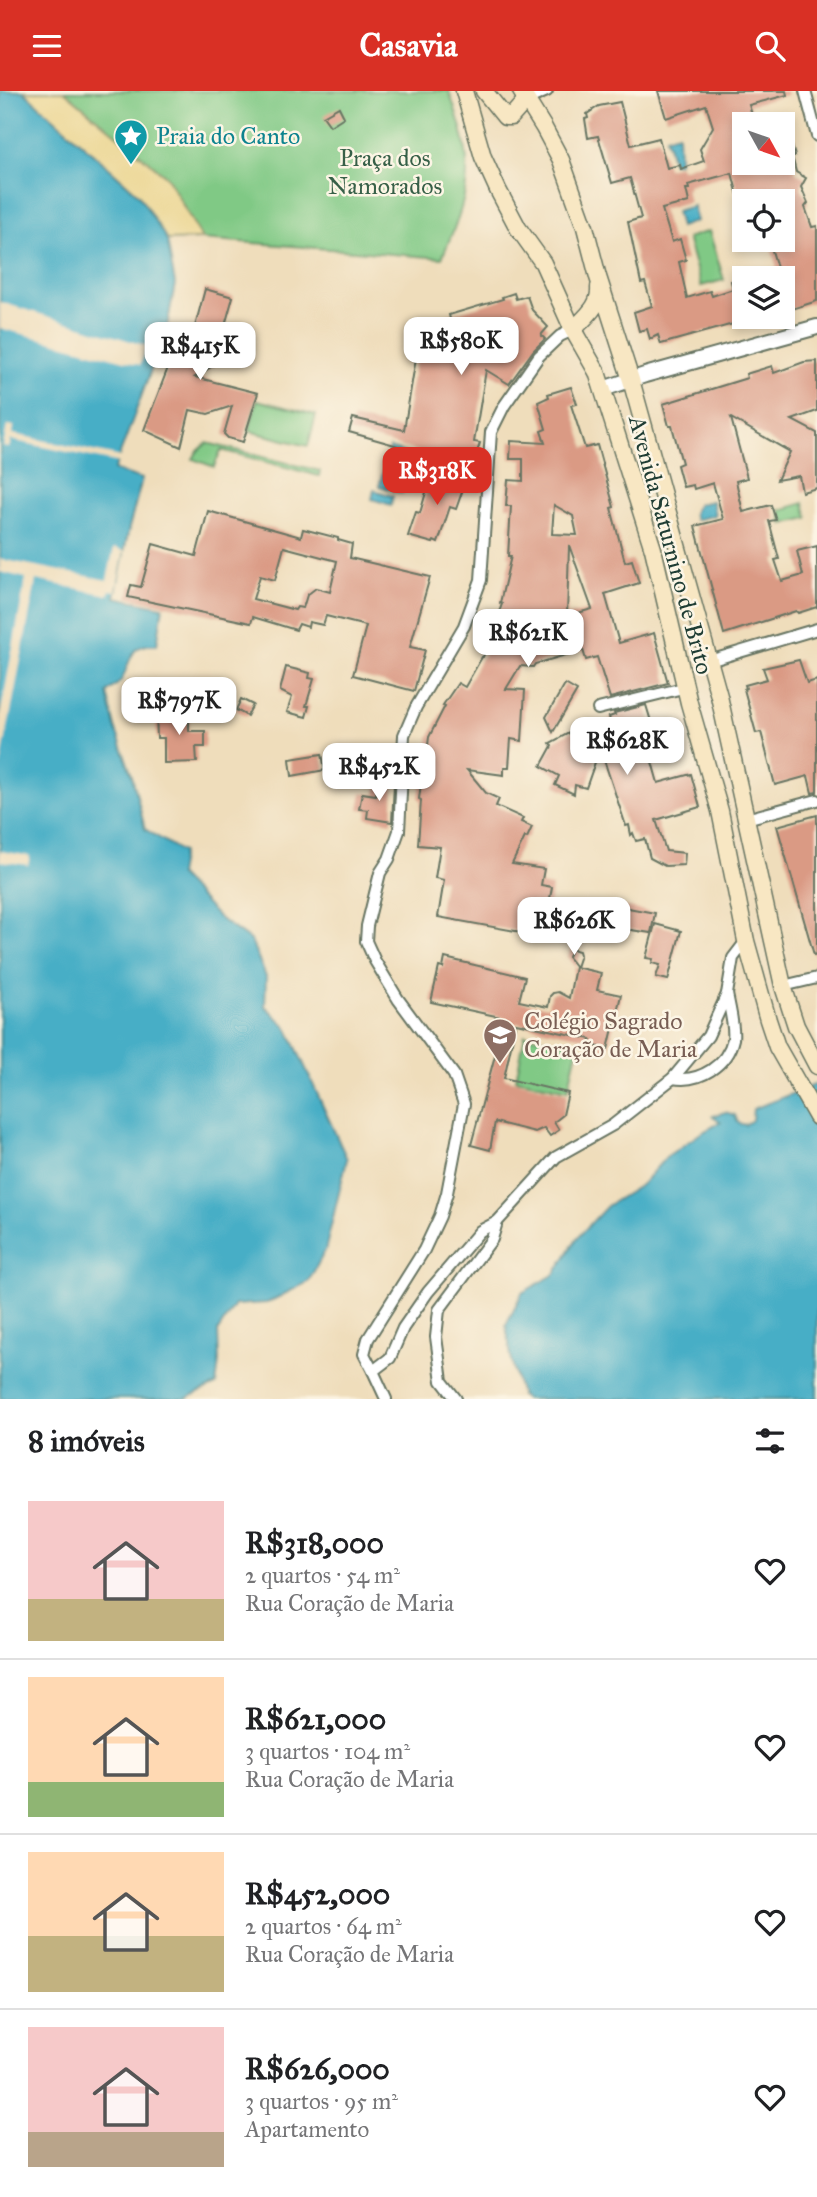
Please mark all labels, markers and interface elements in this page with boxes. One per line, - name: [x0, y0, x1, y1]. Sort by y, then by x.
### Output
- text: Casavia: [359, 26, 458, 65]
- icon: menu: [28, 27, 66, 65]
- icon: search: [751, 27, 789, 65]
- north arrow: [732, 112, 794, 175]
- map controls: [732, 112, 795, 329]
- place icon: Praia do Canto: [112, 117, 150, 166]
- place label: Praia do Canto: [156, 121, 300, 151]
- park label: Praça dos Namorados: [328, 143, 442, 201]
- button: locate: [732, 189, 795, 252]
- button: layers: [732, 266, 795, 329]
- pin: R$580K: [404, 317, 518, 377]
- pin: R$415K: [143, 323, 257, 382]
- text: R$580K: [420, 326, 502, 354]
- text: R$415K: [161, 331, 239, 359]
- street label: Avenida Saturnino de Brito: [622, 411, 720, 678]
- pin: R$318K: [380, 447, 494, 507]
- text: R$318K: [399, 456, 475, 484]
- pin: R$621K: [471, 609, 585, 669]
- text: R$621K: [489, 618, 567, 646]
- pin: R$797K: [122, 677, 236, 737]
- text: R$797K: [137, 686, 221, 714]
- pin: R$628K: [570, 717, 684, 777]
- text: R$628K: [586, 726, 668, 754]
- pin: R$452K: [322, 743, 436, 803]
- text: R$452K: [338, 752, 420, 780]
- pin: R$626K: [517, 897, 631, 957]
- text: R$626K: [533, 906, 615, 934]
- place label: Colégio Sagrado Coração de Maria: [524, 1006, 698, 1064]
- school or university icon: Colégio Sagrado Coração de Maria: [481, 1016, 519, 1065]
- icon: filters: [751, 1422, 789, 1460]
- text: 8 imóveis: [28, 1423, 145, 1459]
- text: R$318,000: [245, 1525, 384, 1561]
- icon: home: [84, 1529, 168, 1613]
- icon: heart: [751, 1552, 789, 1590]
- text: 2 quartos · 54 m²: [245, 1561, 400, 1589]
- text: Rua Coração de Maria: [245, 1589, 454, 1617]
- text: R$621,000: [245, 1701, 386, 1737]
- icon: home: [84, 1705, 168, 1789]
- icon: heart: [751, 1728, 789, 1766]
- text: 3 quartos · 104 m²: [245, 1737, 410, 1765]
- text: Rua Coração de Maria: [245, 1765, 454, 1793]
- text: R$452,000: [245, 1876, 390, 1912]
- icon: home: [84, 1880, 168, 1964]
- icon: heart: [751, 1903, 789, 1941]
- text: 2 quartos · 64 m²: [245, 1912, 402, 1940]
- text: Rua Coração de Maria: [245, 1940, 454, 1968]
- text: R$626,000: [245, 2051, 390, 2087]
- icon: home: [84, 2055, 168, 2139]
- icon: heart: [751, 2078, 789, 2116]
- text: 3 quartos · 95 m²: [245, 2087, 398, 2115]
- text: Apartamento: [245, 2115, 369, 2143]

